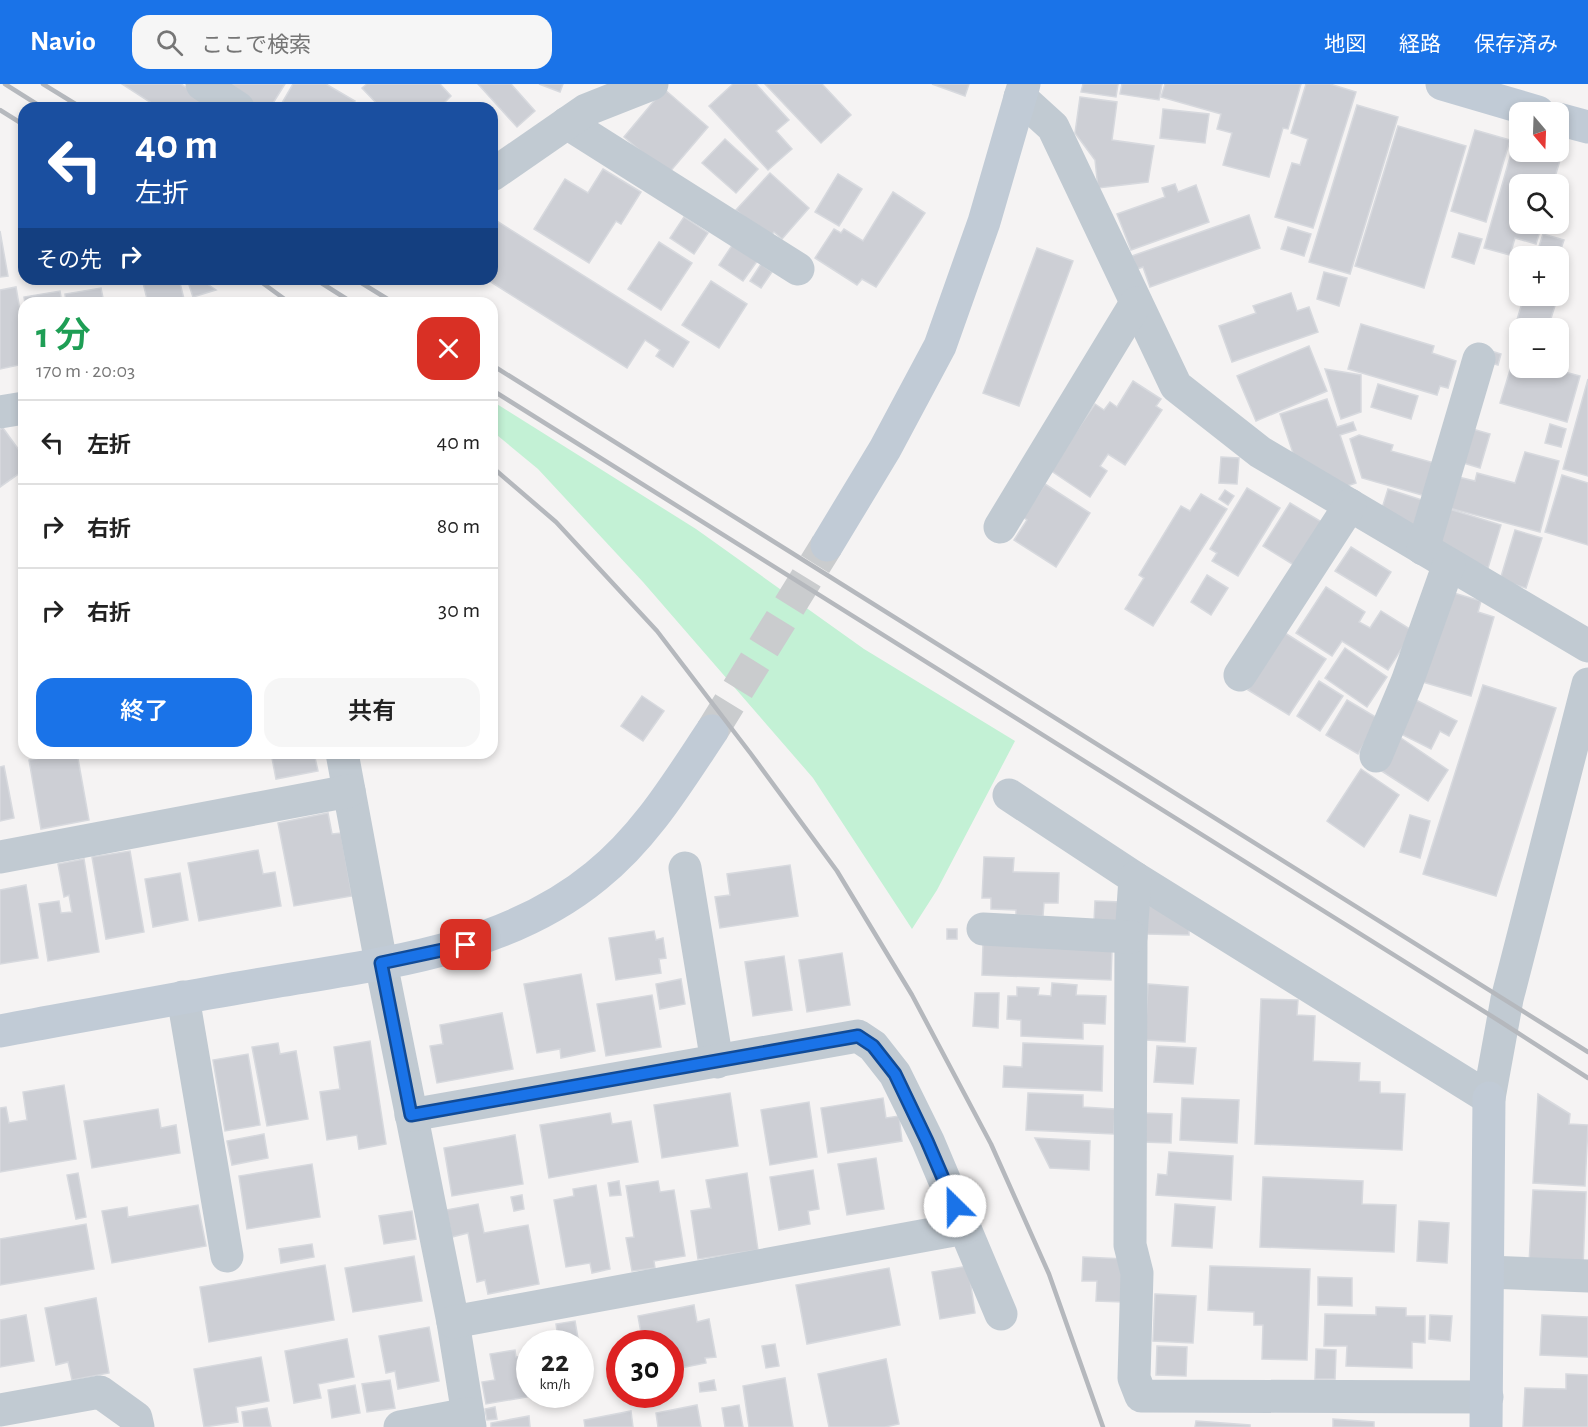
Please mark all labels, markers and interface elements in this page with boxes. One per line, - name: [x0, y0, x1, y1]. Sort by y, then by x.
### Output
- search box: [132, 15, 552, 69]
- icon: search: [153, 26, 186, 59]
- text: Navio: [30, 28, 96, 56]
- text: ここで検索: [201, 34, 311, 56]
- text: 地図: [1324, 34, 1366, 55]
- text: 経路: [1399, 34, 1441, 55]
- text: 保存済み: [1474, 34, 1558, 55]
- north arrow: [1509, 102, 1569, 162]
- map controls: [1509, 102, 1569, 378]
- text: 40 m: [135, 124, 218, 166]
- icon: left: [36, 126, 114, 204]
- button: search: [1509, 174, 1569, 234]
- text: 左折: [135, 180, 189, 207]
- icon: right: [114, 240, 147, 273]
- button: +: [1509, 246, 1569, 306]
- text: その先: [36, 249, 102, 271]
- button: close: [417, 317, 480, 380]
- text: 1 分: [36, 318, 90, 354]
- button: −: [1509, 318, 1569, 378]
- text: 170 m · 20:03: [36, 361, 135, 381]
- icon: left: [36, 426, 69, 459]
- text: 40 m: [437, 431, 480, 453]
- text: 左折: [87, 434, 131, 456]
- icon: right: [36, 510, 69, 543]
- text: 80 m: [437, 515, 480, 537]
- text: 右折: [87, 518, 131, 540]
- icon: right: [36, 594, 69, 627]
- text: 30 m: [438, 599, 480, 621]
- text: 右折: [87, 602, 131, 624]
- button: 終了: [36, 678, 252, 747]
- button: 共有: [264, 678, 480, 747]
- pin: [440, 919, 491, 970]
- icon: arrive: [449, 928, 482, 961]
- position arrow: [923, 1174, 987, 1238]
- speed limit sign: 30: [606, 1330, 684, 1408]
- text: 22: [541, 1347, 569, 1377]
- text: km/h: [540, 1377, 570, 1392]

